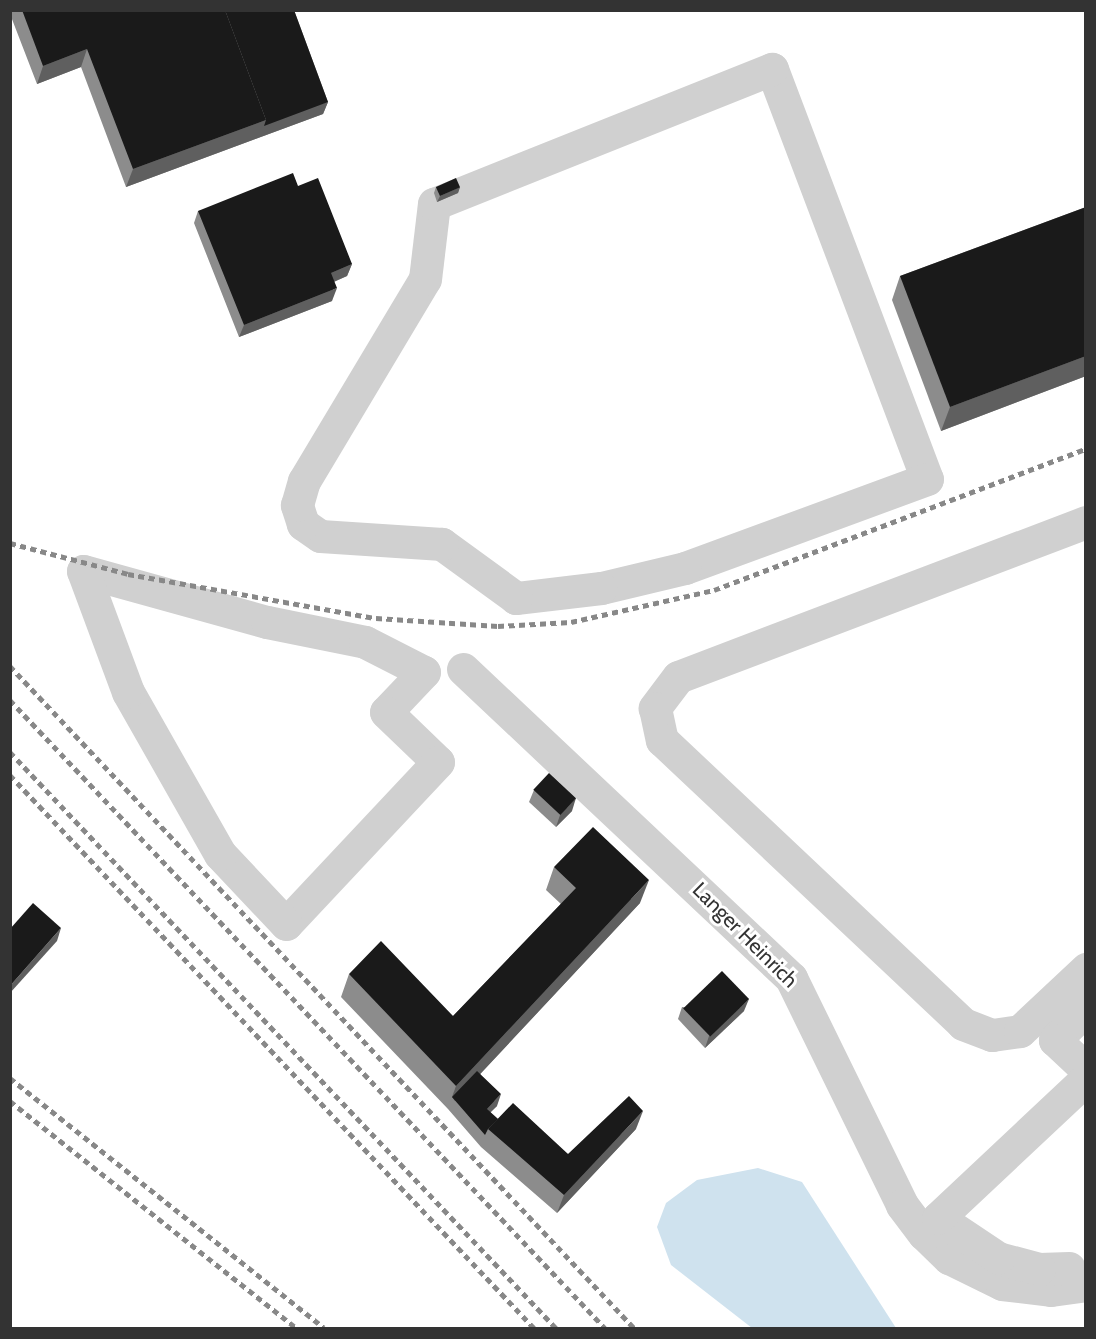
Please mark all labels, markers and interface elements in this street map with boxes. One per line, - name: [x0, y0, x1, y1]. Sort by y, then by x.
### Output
- street label: Langer Heinrich: [687, 877, 803, 993]

